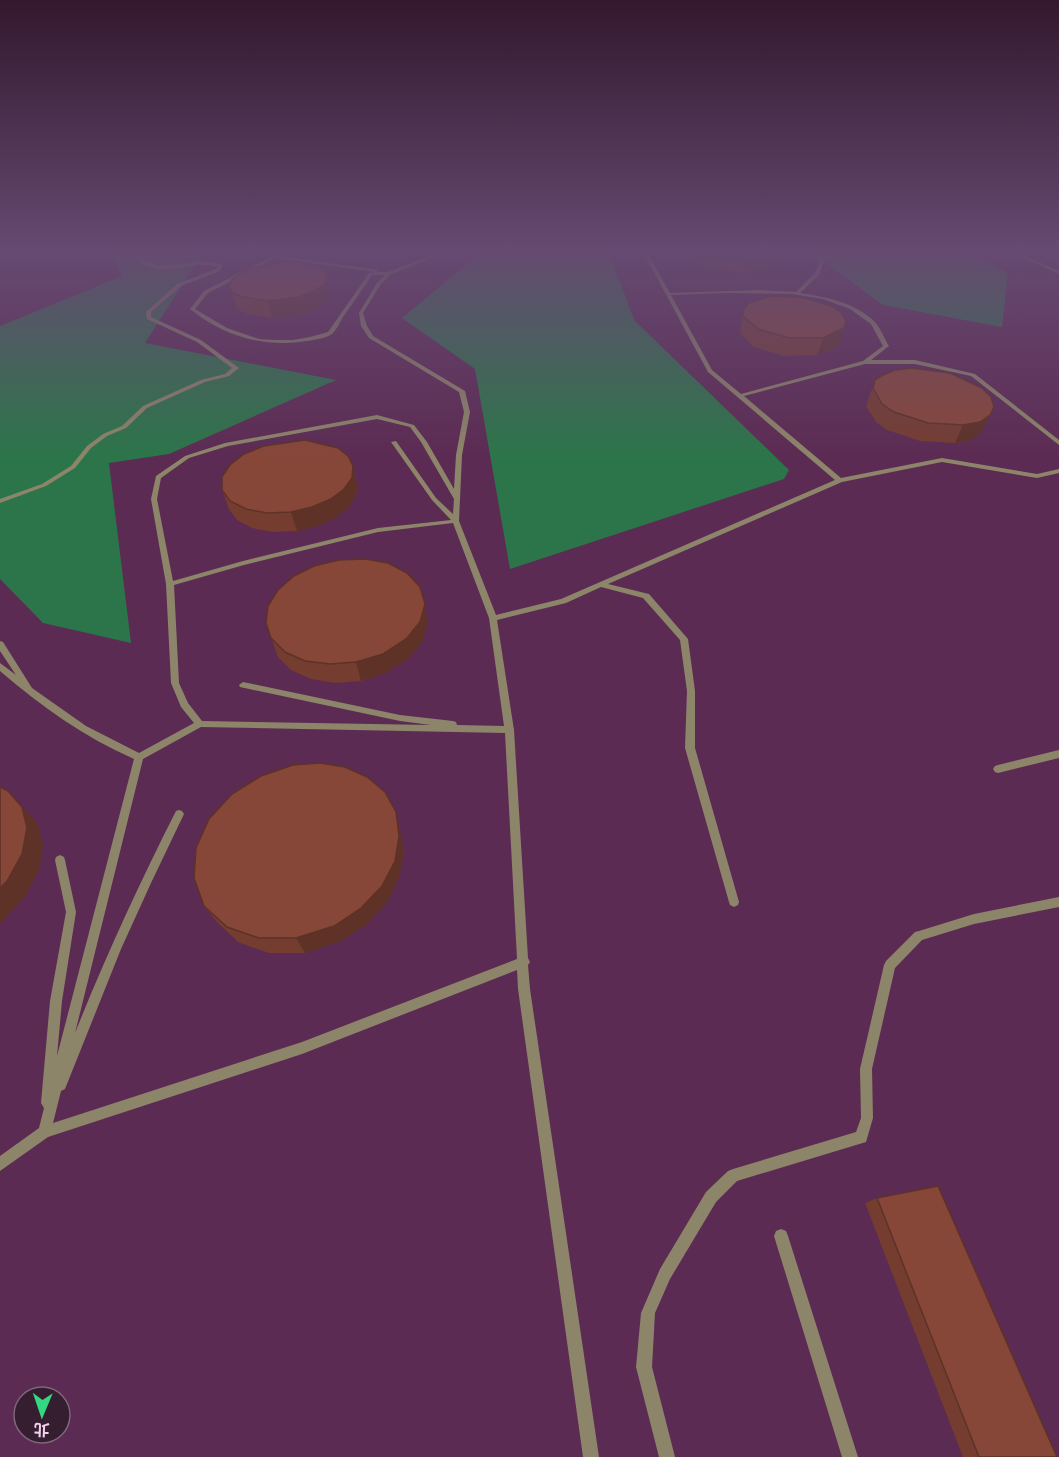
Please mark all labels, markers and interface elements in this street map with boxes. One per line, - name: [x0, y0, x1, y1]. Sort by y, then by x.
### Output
- north arrow: [12, 1385, 72, 1445]
- text: 北: [33, 1418, 50, 1438]

